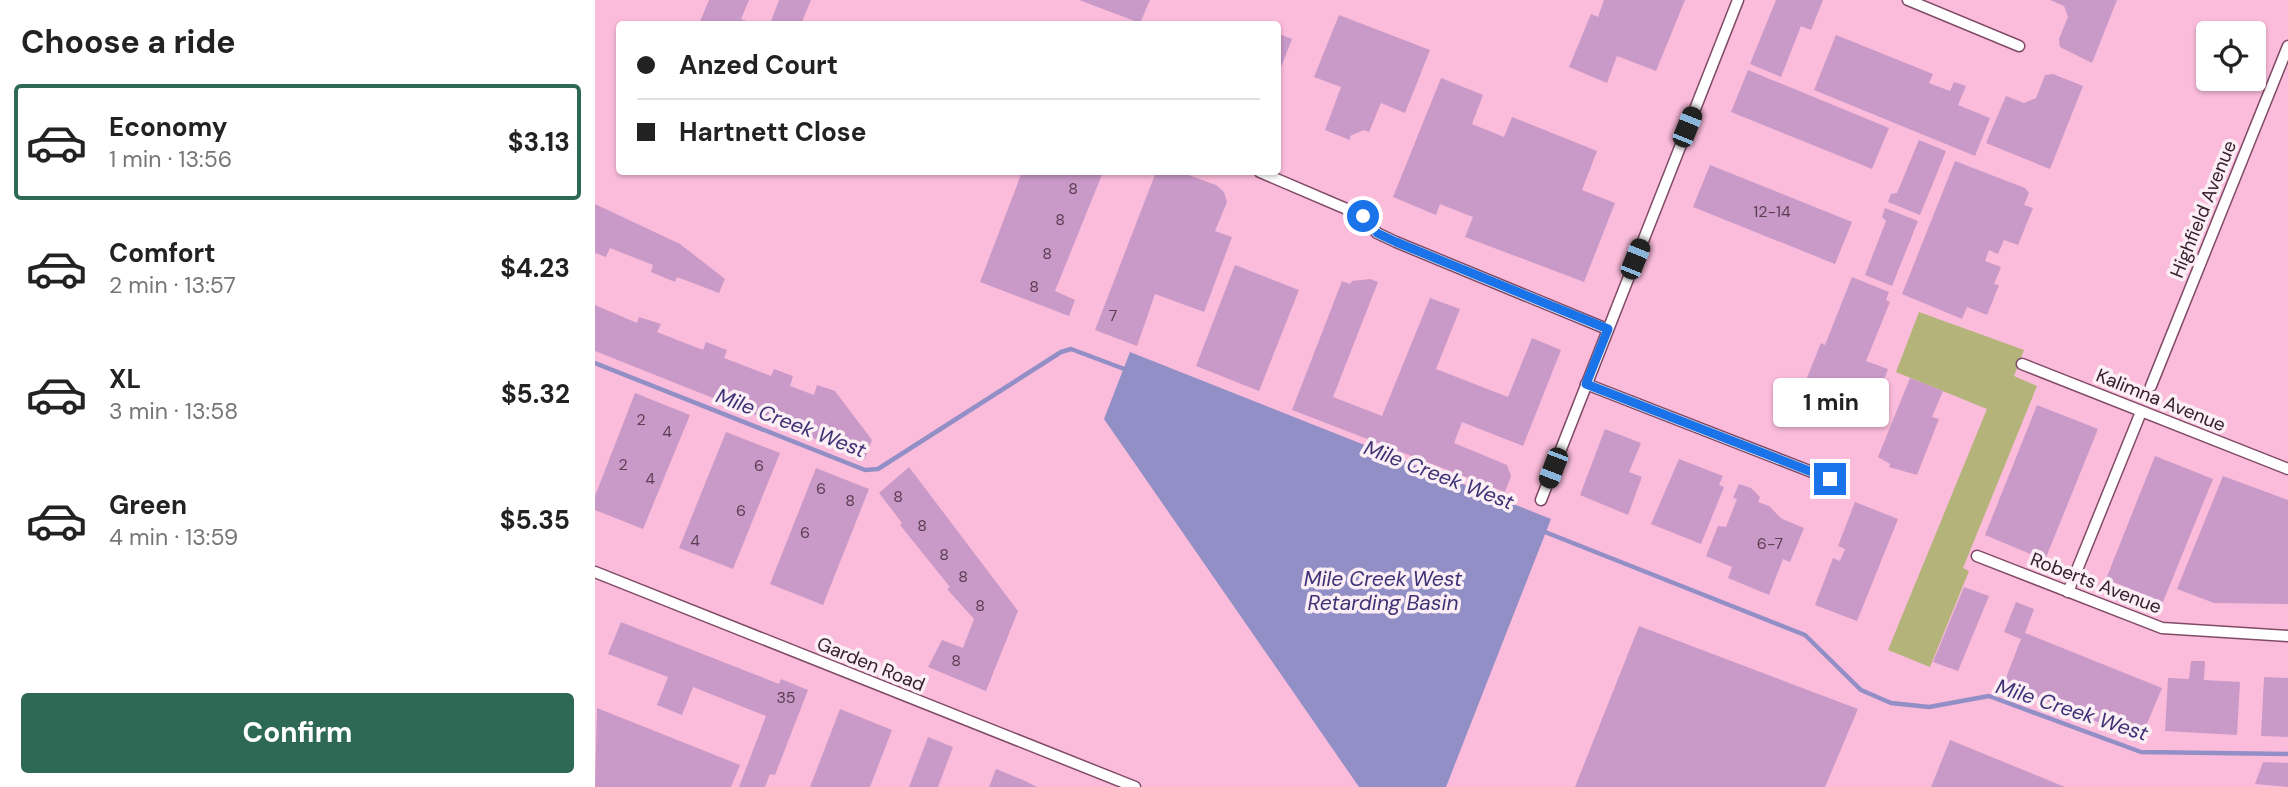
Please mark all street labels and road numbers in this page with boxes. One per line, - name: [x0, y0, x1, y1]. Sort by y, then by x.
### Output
- street label: Highfield Avenue: [2164, 136, 2242, 282]
- street label: Kalimna Avenue: [2093, 363, 2229, 437]
- street label: Roberts Avenue: [2027, 547, 2165, 619]
- street label: Garden Road: [813, 631, 929, 697]

